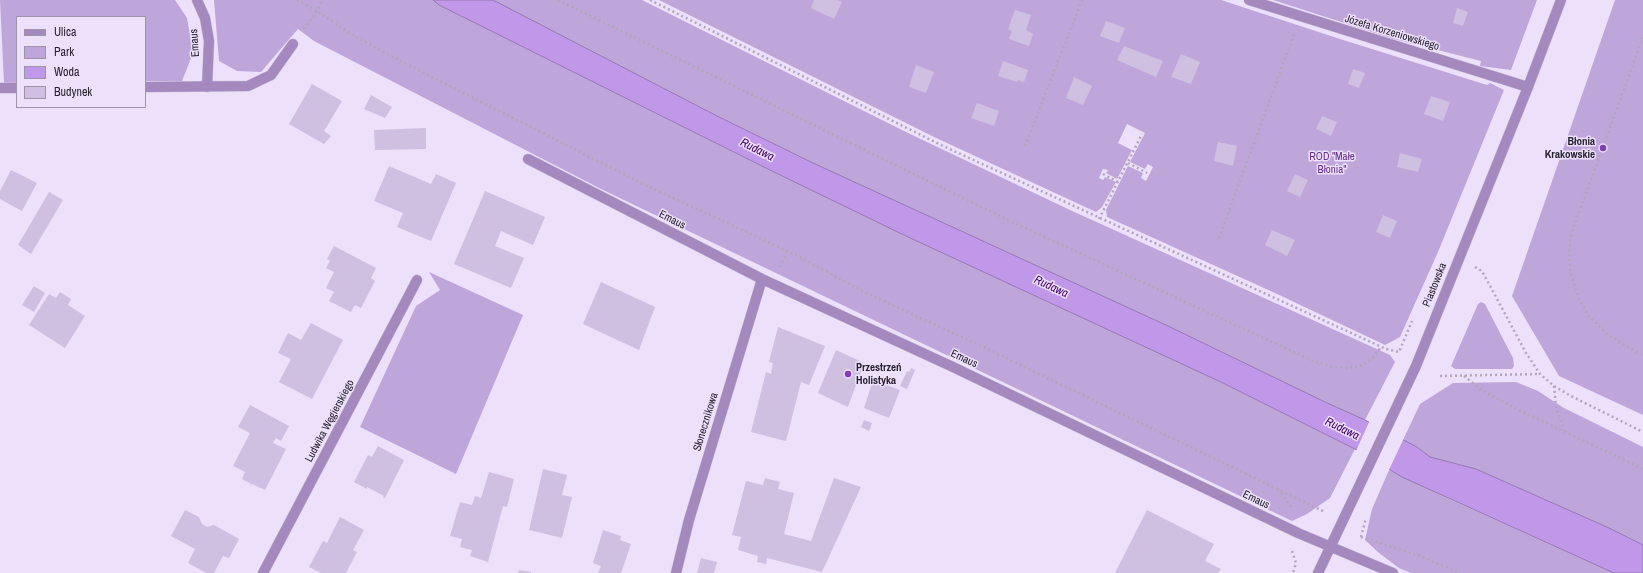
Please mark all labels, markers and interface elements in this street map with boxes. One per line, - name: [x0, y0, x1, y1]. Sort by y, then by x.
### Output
- street label: Józefa Korzeniowskiego: [1343, 12, 1441, 54]
- legend: [16, 16, 146, 108]
- text: Ulica: [54, 24, 76, 40]
- street label: Emaus: [187, 29, 203, 57]
- text: Park: [54, 44, 74, 60]
- text: Woda: [54, 64, 80, 80]
- text: Budynek: [54, 84, 92, 100]
- water label: Rudawa: [738, 135, 776, 165]
- place label: Błonia Krakowskie: [1545, 135, 1595, 161]
- marker: Błonia Krakowskie: [1598, 143, 1608, 153]
- park label: ROD "Małe Błonia": [1309, 150, 1355, 176]
- street label: Emaus: [656, 208, 688, 232]
- street label: Piastowska: [1420, 261, 1450, 309]
- water label: Rudawa: [1032, 273, 1070, 301]
- street label: Emaus: [948, 347, 980, 371]
- place label: Przestrzeń Holistyka: [856, 361, 902, 387]
- marker: Przestrzeń Holistyka: [843, 369, 853, 379]
- street label: Ludwika Węgierskiego: [303, 377, 357, 465]
- street label: Słonecznikowa: [691, 391, 721, 453]
- water label: Rudawa: [1323, 415, 1361, 443]
- street label: Emaus: [1240, 488, 1272, 512]

